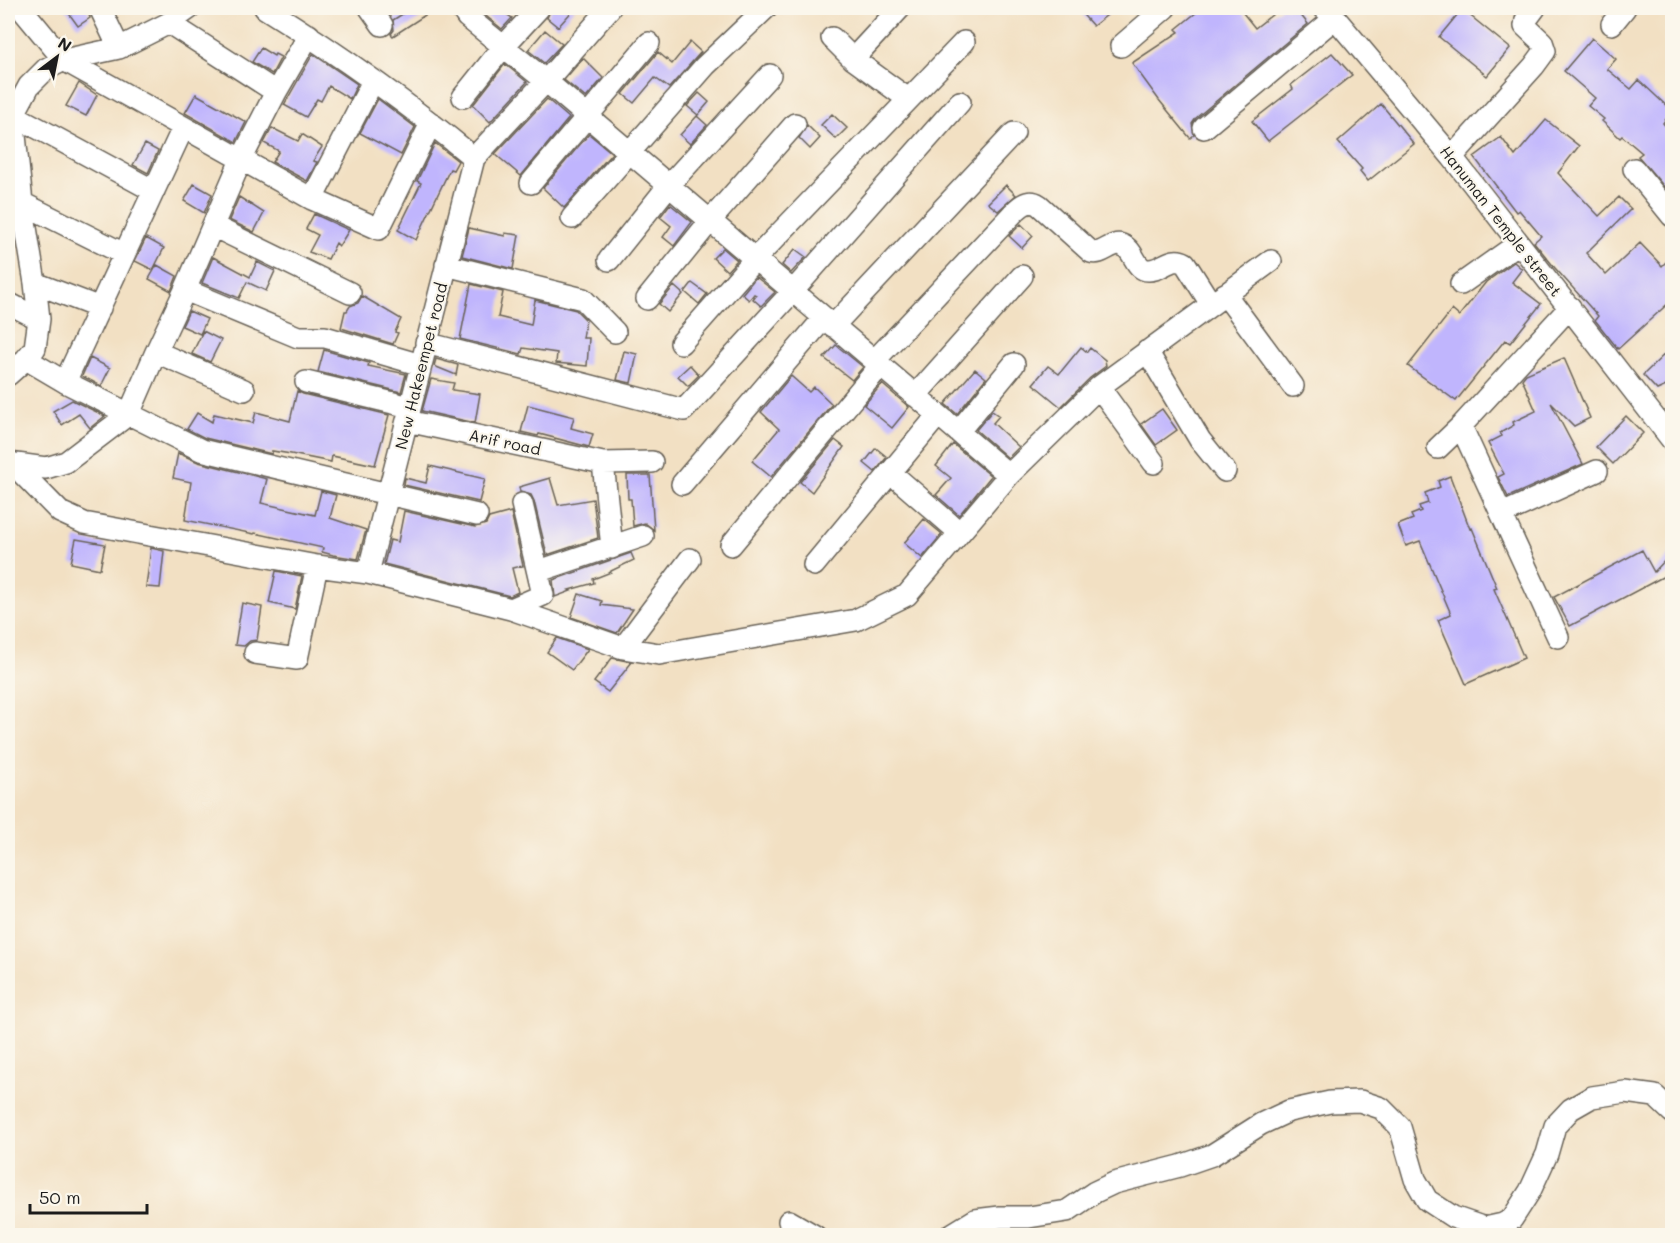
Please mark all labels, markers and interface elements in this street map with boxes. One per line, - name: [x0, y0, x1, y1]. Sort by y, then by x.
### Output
- north arrow: [27, 27, 87, 87]
- text: N: [54, 32, 76, 56]
- street label: Hanuman Temple street: [1436, 141, 1567, 300]
- street label: New Hakeempet road: [390, 280, 451, 452]
- street label: Arif road: [467, 424, 543, 459]
- scale bar: [30, 1177, 147, 1215]
- text: 50 m: [39, 1185, 81, 1209]

